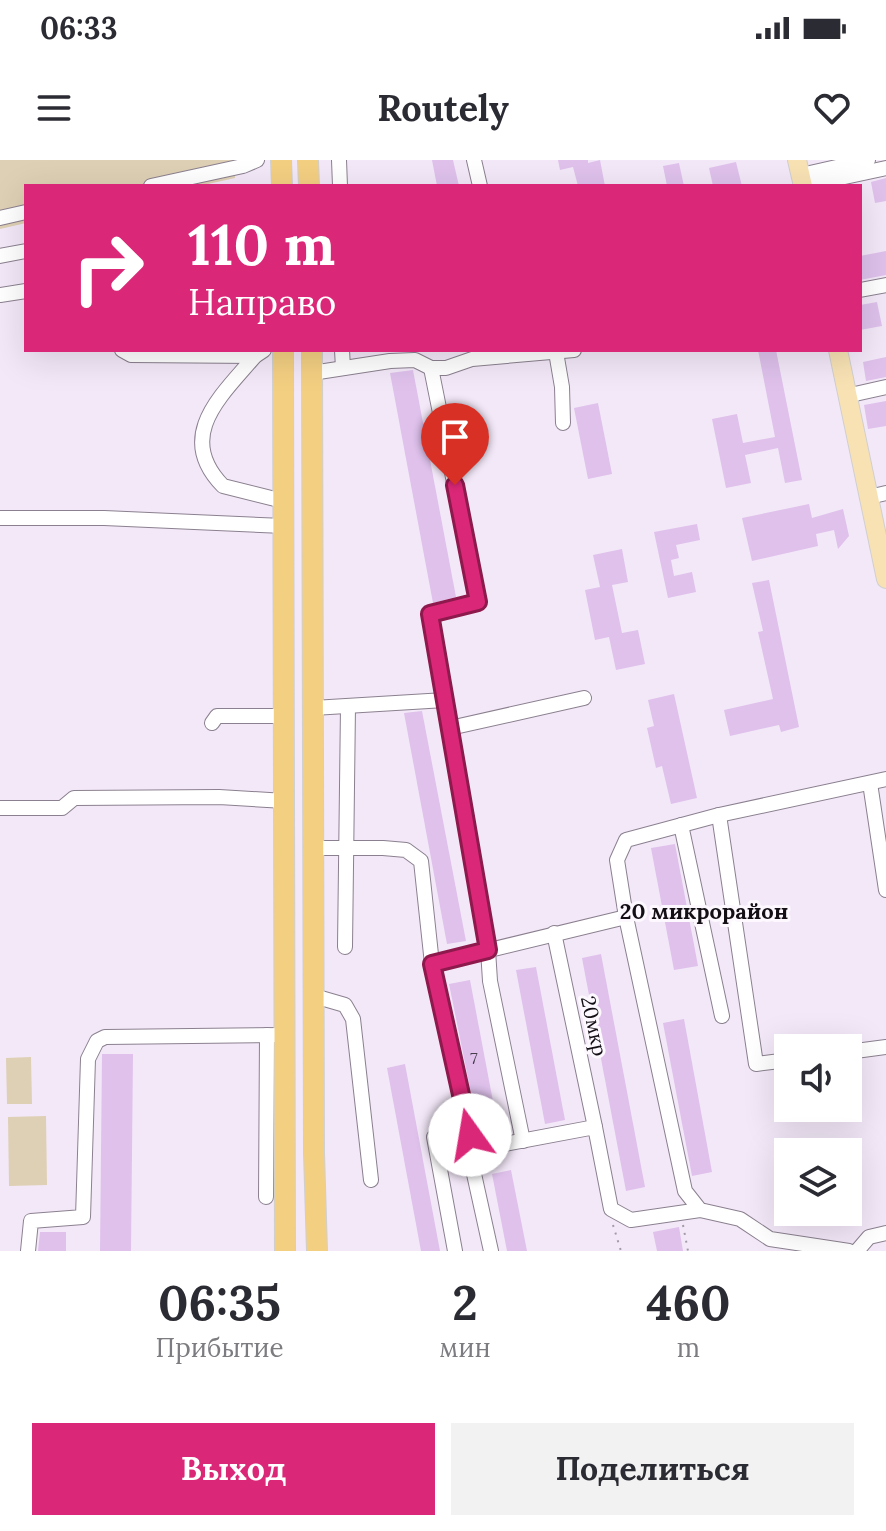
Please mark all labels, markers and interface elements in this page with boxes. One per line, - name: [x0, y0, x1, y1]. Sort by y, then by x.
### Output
- text: 06:33: [40, 9, 117, 47]
- text: Routely: [377, 85, 509, 131]
- icon: menu: [32, 86, 76, 130]
- icon: heart: [810, 86, 854, 130]
- text: 110 m: [188, 209, 335, 280]
- icon: right: [56, 216, 160, 320]
- text: Направо: [188, 279, 336, 325]
- pin: [421, 403, 489, 485]
- icon: arrive: [433, 415, 477, 459]
- district label: 20 микрорайон: [620, 897, 788, 925]
- street label: 20мкр: [576, 994, 613, 1058]
- map controls: [774, 1034, 862, 1226]
- button: sound: [774, 1034, 862, 1122]
- house number: 7: [470, 1048, 478, 1068]
- position arrow: [428, 1093, 512, 1177]
- button: layers: [774, 1138, 862, 1226]
- text: 06:35: [158, 1272, 281, 1333]
- text: 2: [452, 1272, 478, 1333]
- text: 460: [646, 1272, 731, 1333]
- text: Прибытие: [155, 1331, 284, 1364]
- text: мин: [439, 1331, 491, 1364]
- text: m: [677, 1331, 700, 1364]
- button: Выход: [32, 1423, 435, 1515]
- button: Поделиться: [451, 1423, 854, 1515]

